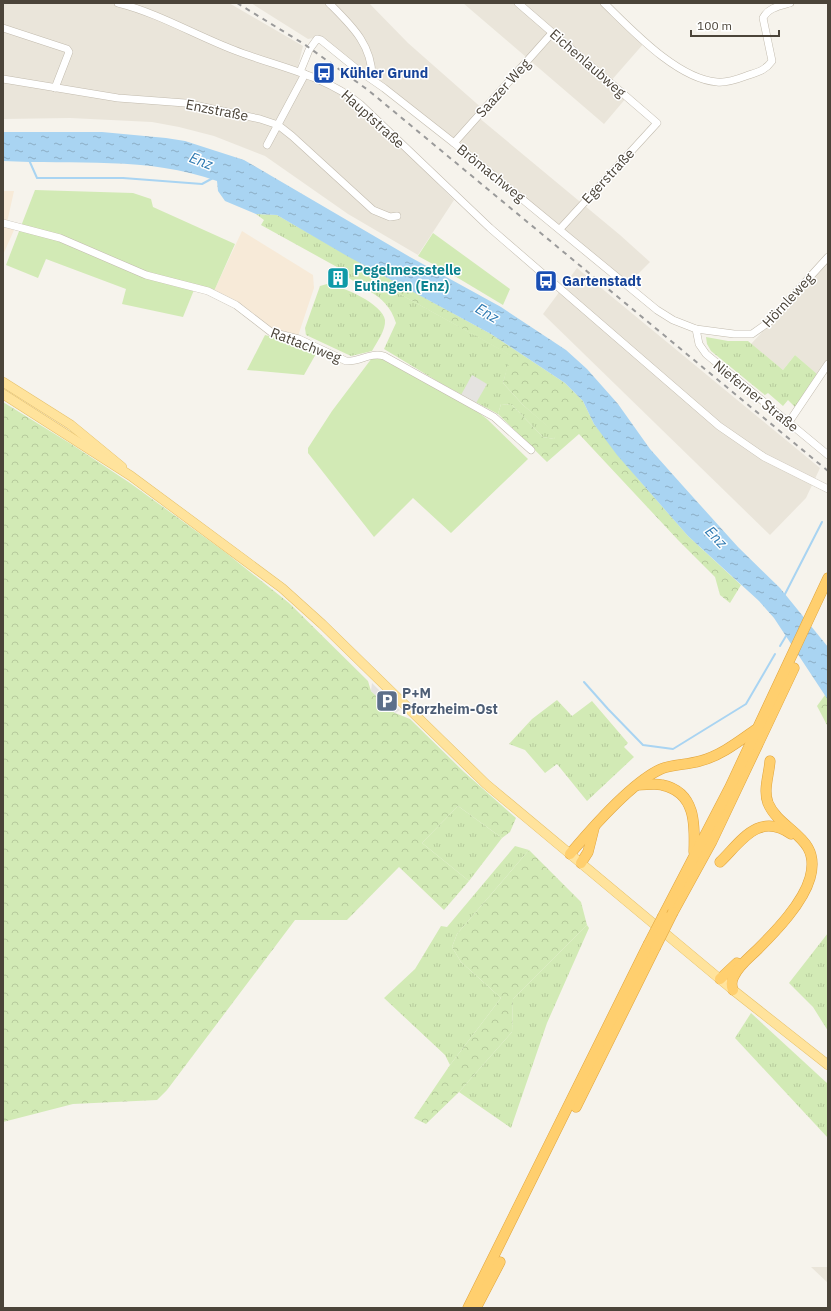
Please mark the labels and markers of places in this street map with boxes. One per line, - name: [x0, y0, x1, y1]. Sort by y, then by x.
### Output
- bus stop icon: Kühler Grund: [311, 60, 337, 86]
- place label: Kühler Grund: [340, 64, 428, 82]
- place label: Pegelmessstelle Eutingen (Enz): [354, 261, 461, 295]
- building icon: Pegelmessstelle Eutingen (Enz): [325, 265, 351, 291]
- bus stop icon: Gartenstadt: [533, 268, 559, 294]
- place label: Gartenstadt: [562, 272, 641, 290]
- place label: P+M Pforzheim-Ost: [402, 684, 498, 718]
- parking icon: P+M Pforzheim-Ost: [374, 688, 400, 714]

